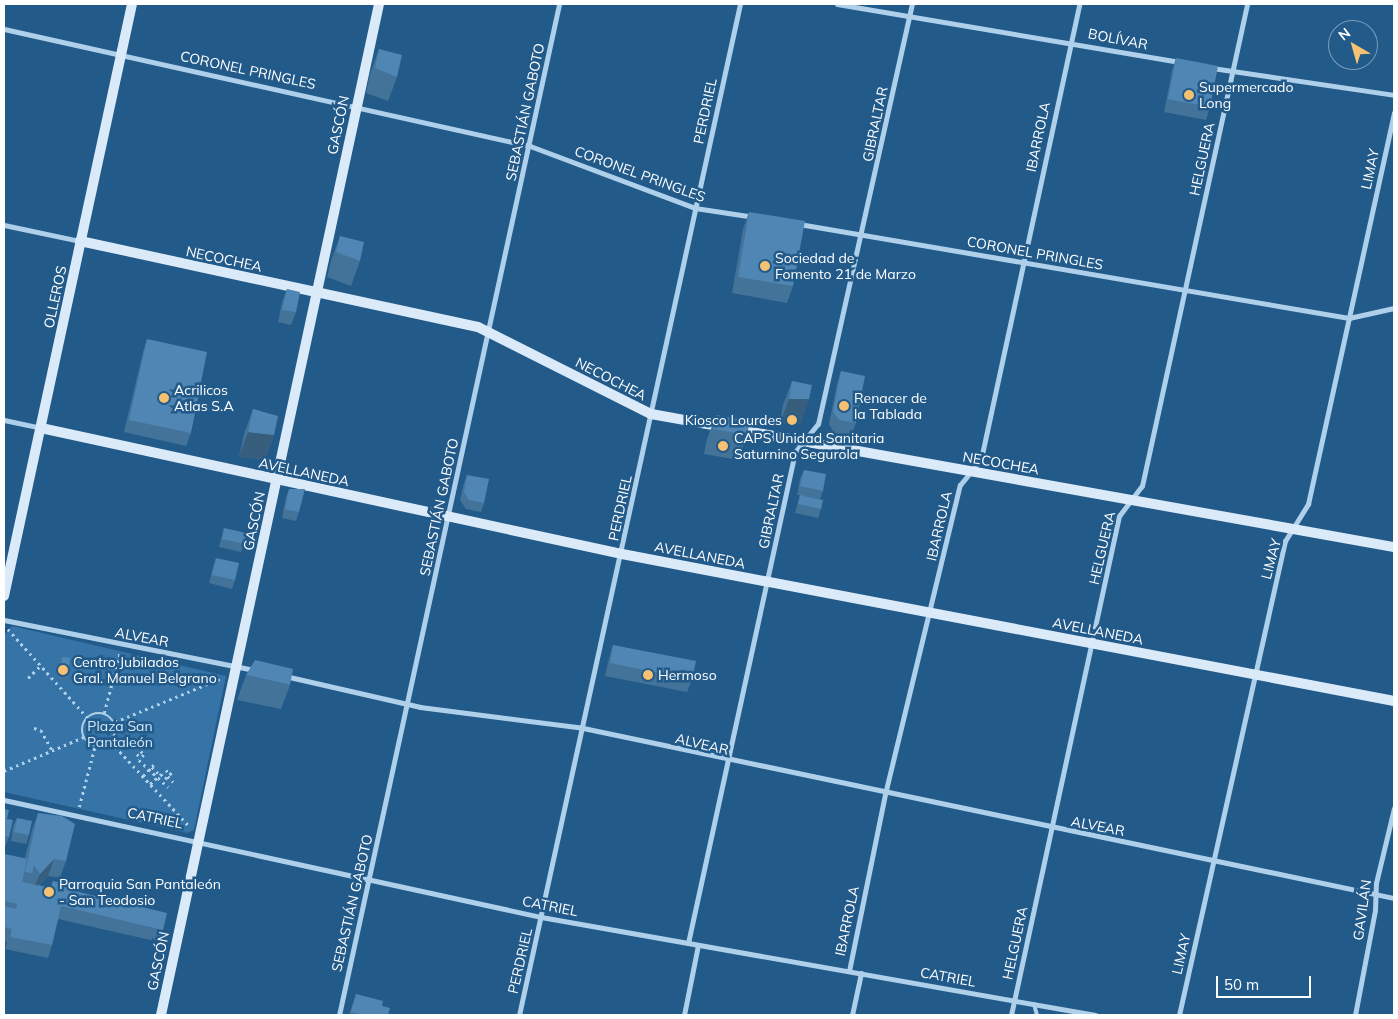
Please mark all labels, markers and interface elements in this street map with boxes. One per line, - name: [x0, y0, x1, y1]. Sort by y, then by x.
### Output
- north arrow: [1328, 20, 1378, 70]
- text: N: [1335, 24, 1354, 44]
- street label: BOLÍVAR: [1087, 25, 1149, 53]
- street label: SEBASTIÁN GABOTO: [502, 42, 548, 182]
- street label: CORONEL PRINGLES: [179, 47, 317, 93]
- street label: PERDRIEL: [690, 77, 720, 145]
- place label: Supermercado Long: [1199, 79, 1293, 111]
- street label: GIBRALTAR: [859, 85, 891, 163]
- marker: Supermercado Long: [1183, 89, 1195, 101]
- street label: GASCÓN: [324, 94, 352, 156]
- street label: IBARROLA: [1022, 100, 1054, 174]
- street label: HELGUERA: [1186, 121, 1218, 197]
- street label: CORONEL PRINGLES: [572, 142, 708, 206]
- street label: LIMAY: [1358, 147, 1382, 191]
- street label: CORONEL PRINGLES: [966, 233, 1104, 273]
- street label: NECOCHEA: [184, 243, 264, 275]
- place label: Sociedad de Fomento 21 de Marzo: [775, 250, 916, 282]
- marker: Sociedad de Fomento 21 de Marzo: [759, 260, 771, 272]
- street label: OLLEROS: [40, 264, 70, 330]
- street label: NECOCHEA: [573, 354, 649, 404]
- place label: Acrilicos Atlas S.A: [174, 382, 234, 414]
- place label: Renacer de la Tablada: [854, 390, 927, 422]
- marker: Acrilicos Atlas S.A: [158, 392, 170, 404]
- marker: Renacer de la Tablada: [838, 400, 850, 412]
- place label: Kiosco Lourdes: [685, 412, 782, 428]
- marker: Kiosco Lourdes: [786, 414, 798, 426]
- place label: CAPS Unidad Sanitaria Saturnino Segurola: [734, 430, 884, 462]
- street label: SEBASTIÁN GABOTO: [416, 437, 462, 577]
- marker: CAPS Unidad Sanitaria Saturnino Segurola: [716, 439, 730, 453]
- street label: NECOCHEA: [961, 448, 1041, 478]
- street label: AVELLANEDA: [257, 454, 351, 490]
- street label: GIBRALTAR: [755, 472, 787, 550]
- street label: PERDRIEL: [605, 474, 635, 542]
- street label: IBARROLA: [923, 489, 955, 563]
- street label: GASCÓN: [240, 490, 268, 552]
- street label: HELGUERA: [1085, 510, 1119, 586]
- street label: LIMAY: [1258, 537, 1284, 581]
- street label: AVELLANEDA: [653, 538, 747, 572]
- street label: AVELLANEDA: [1051, 614, 1145, 648]
- street label: ALVEAR: [114, 624, 170, 650]
- place label: Centro Jubilados Gral. Manuel Belgrano: [73, 654, 217, 686]
- marker: Centro Jubilados Gral. Manuel Belgrano: [57, 664, 69, 676]
- place label: Hermoso: [658, 667, 717, 683]
- marker: Hermoso: [642, 669, 654, 681]
- park label: Plaza San Pantaleón: [87, 718, 153, 750]
- street label: ALVEAR: [674, 730, 730, 758]
- street label: CATRIEL: [126, 804, 184, 832]
- street label: ALVEAR: [1070, 813, 1126, 839]
- street label: SEBASTIÁN GABOTO: [328, 833, 376, 973]
- place label: Parroquia San Pantaleón - San Teodosio: [59, 876, 221, 909]
- street label: GAVILÁN: [1349, 879, 1375, 941]
- street label: IBARROLA: [831, 884, 863, 958]
- marker: Parroquia San Pantaleón - San Teodosio: [43, 886, 55, 898]
- street label: CATRIEL: [521, 892, 579, 920]
- street label: HELGUERA: [999, 905, 1031, 981]
- street label: PERDRIEL: [504, 927, 536, 995]
- street label: GASCÓN: [144, 930, 172, 992]
- street label: LIMAY: [1168, 932, 1194, 976]
- street label: CATRIEL: [919, 964, 977, 990]
- scale bar: [1218, 966, 1313, 998]
- text: 50 m: [1224, 975, 1259, 994]

